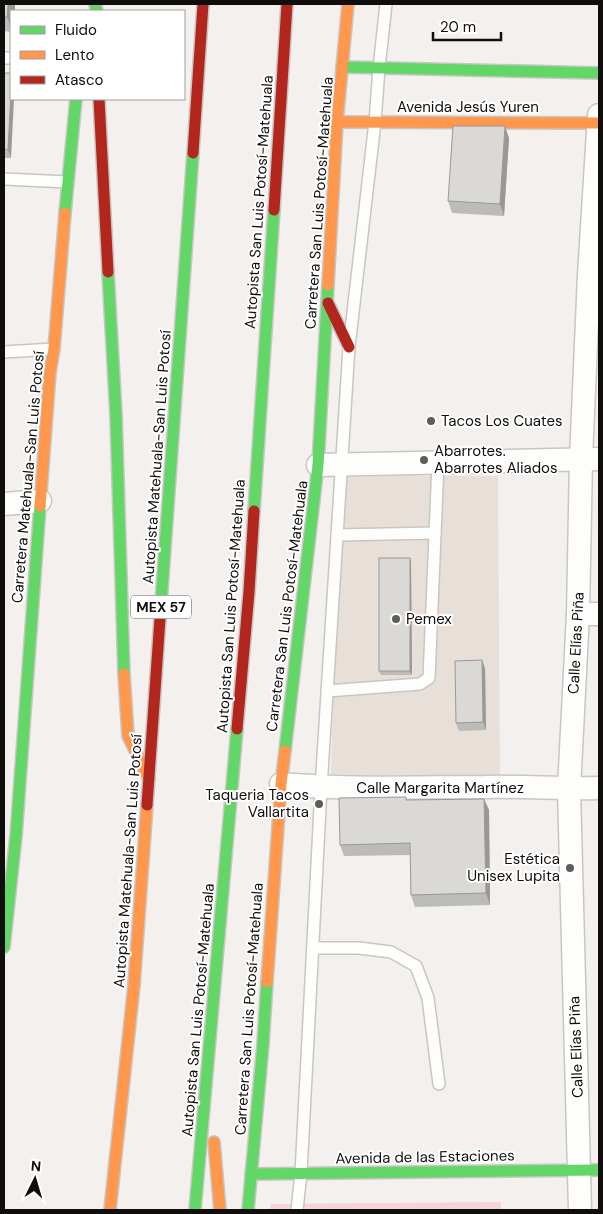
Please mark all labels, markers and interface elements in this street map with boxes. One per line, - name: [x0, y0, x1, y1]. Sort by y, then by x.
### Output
- legend: [10, 10, 185, 100]
- scale bar: [433, 10, 500, 42]
- text: 20 m: [440, 17, 476, 37]
- text: Fluido: [55, 20, 97, 40]
- text: Lento: [55, 45, 94, 65]
- text: Atasco: [55, 70, 103, 90]
- street label: Autopista San Luis Potosí-Matehuala: [240, 74, 278, 330]
- street label: Carretera San Luis Potosí-Matehuala: [300, 76, 338, 330]
- street label: Avenida Jesús Yuren: [397, 97, 539, 117]
- street label: Autopista Matehuala-San Luis Potosí: [138, 329, 176, 585]
- street label: Carretera Matehuala-San Luis Potosí: [7, 349, 49, 604]
- place label: Tacos Los Cuates: [441, 411, 563, 431]
- marker: Tacos Los Cuates: [425, 415, 437, 427]
- place label: Abarrotes. Abarrotes Aliados: [434, 441, 558, 478]
- marker: Abarrotes. Abarrotes Aliados: [418, 454, 430, 466]
- street label: Autopista San Luis Potosí-Matehuala: [212, 478, 250, 734]
- street label: Carretera San Luis Potosí-Matehuala: [262, 479, 312, 733]
- street label: Calle Elías Piña: [563, 592, 589, 694]
- road number: MEX 57: [131, 596, 191, 618]
- place label: Pemex: [406, 609, 452, 629]
- marker: Pemex: [390, 613, 402, 625]
- street label: Autopista Matehuala-San Luis Potosí: [109, 733, 147, 989]
- street label: Calle Margarita Martínez: [356, 778, 524, 798]
- place label: Taqueria Tacos Vallartita: [205, 785, 309, 822]
- marker: Taqueria Tacos Vallartita: [313, 798, 325, 810]
- place label: Estética Unisex Lupita: [467, 849, 560, 886]
- marker: Estética Unisex Lupita: [564, 862, 576, 874]
- street label: Autopista San Luis Potosí-Matehuala: [177, 882, 219, 1138]
- street label: Carretera San Luis Potosí-Matehuala: [230, 882, 268, 1136]
- street label: Calle Elías Piña: [564, 996, 588, 1098]
- street label: Avenida de las Estaciones: [335, 1145, 515, 1169]
- north arrow: [10, 1154, 60, 1204]
- text: N: [30, 1157, 42, 1175]

